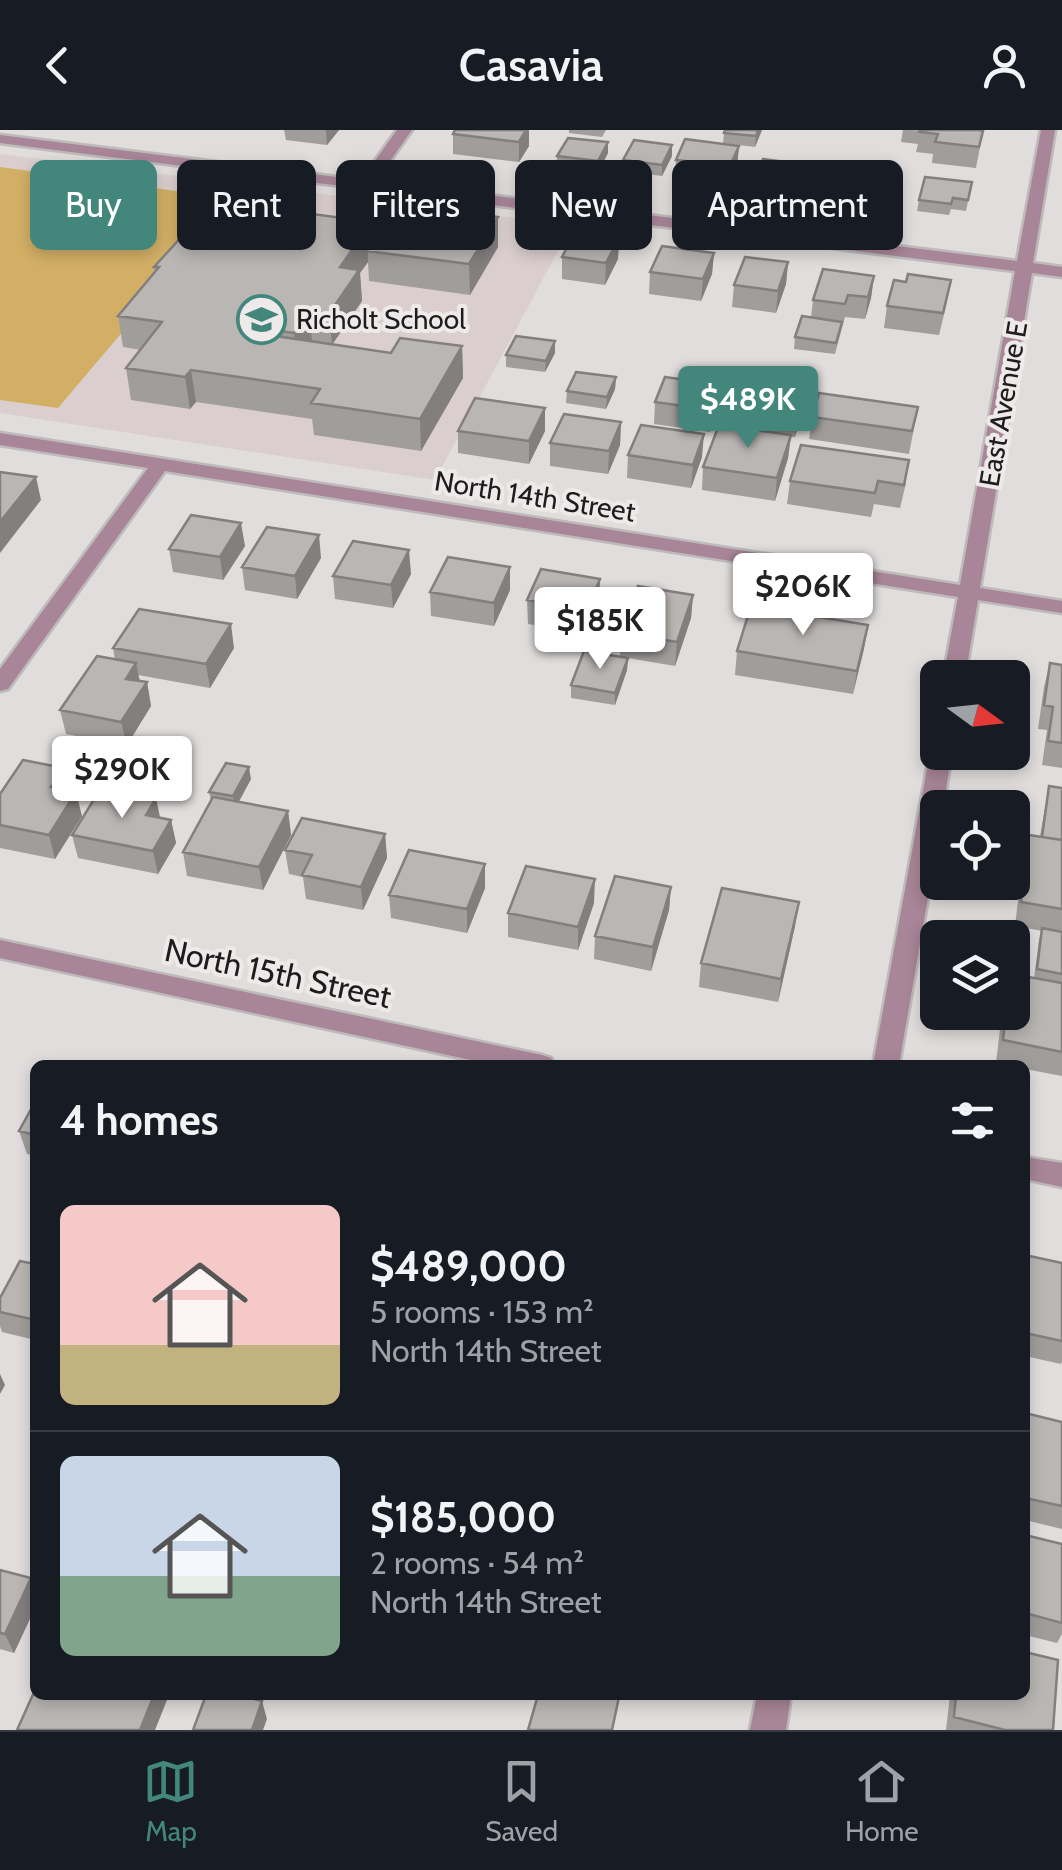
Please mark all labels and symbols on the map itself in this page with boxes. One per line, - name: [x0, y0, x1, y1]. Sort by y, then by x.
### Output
- school or university icon: Richolt School: [235, 293, 287, 345]
- place label: Richolt School: [296, 302, 466, 336]
- street label: East Avenue E: [972, 319, 1034, 489]
- pin: $489K: [678, 366, 818, 451]
- street label: North 14th Street: [432, 463, 638, 529]
- pin: $206K: [733, 553, 873, 638]
- pin: $185K: [530, 587, 670, 672]
- north arrow: [920, 660, 1030, 770]
- pin: $290K: [52, 736, 192, 821]
- street label: North 15th Street: [161, 930, 395, 1016]

